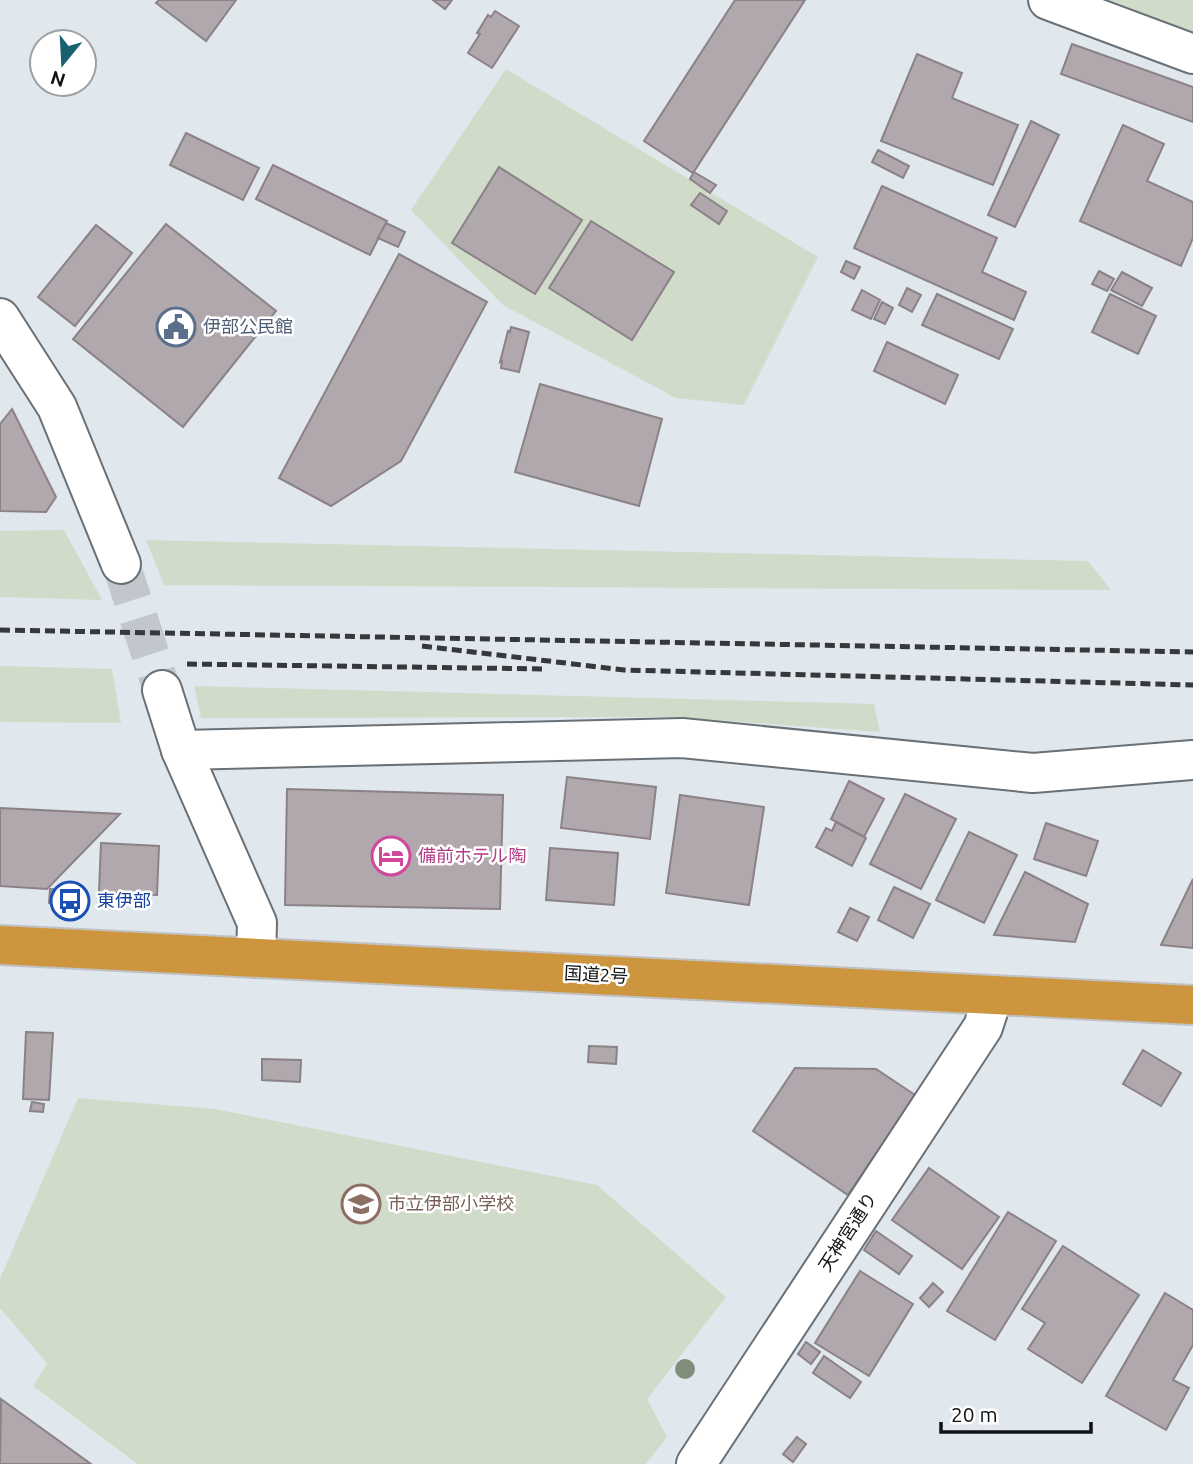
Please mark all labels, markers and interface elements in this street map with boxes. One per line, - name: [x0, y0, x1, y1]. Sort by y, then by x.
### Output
- north arrow: [28, 28, 98, 98]
- text: N: [48, 67, 68, 92]
- public building icon: 伊部公民館: [155, 306, 197, 348]
- place label: 伊部公民館: [203, 316, 293, 336]
- hotel icon: 備前ホテル陶: [370, 835, 412, 877]
- place label: 備前ホテル陶: [418, 845, 526, 865]
- bus stop icon: 東伊部: [49, 880, 91, 922]
- place label: 東伊部: [97, 890, 151, 910]
- street label: 国道2号: [563, 962, 629, 986]
- school or university icon: 市立伊部小学校: [340, 1183, 382, 1225]
- street label: 天神宮通り: [814, 1188, 880, 1275]
- place label: 市立伊部小学校: [388, 1193, 514, 1213]
- scale bar: [941, 1390, 1092, 1434]
- text: 20 m: [951, 1402, 998, 1426]

